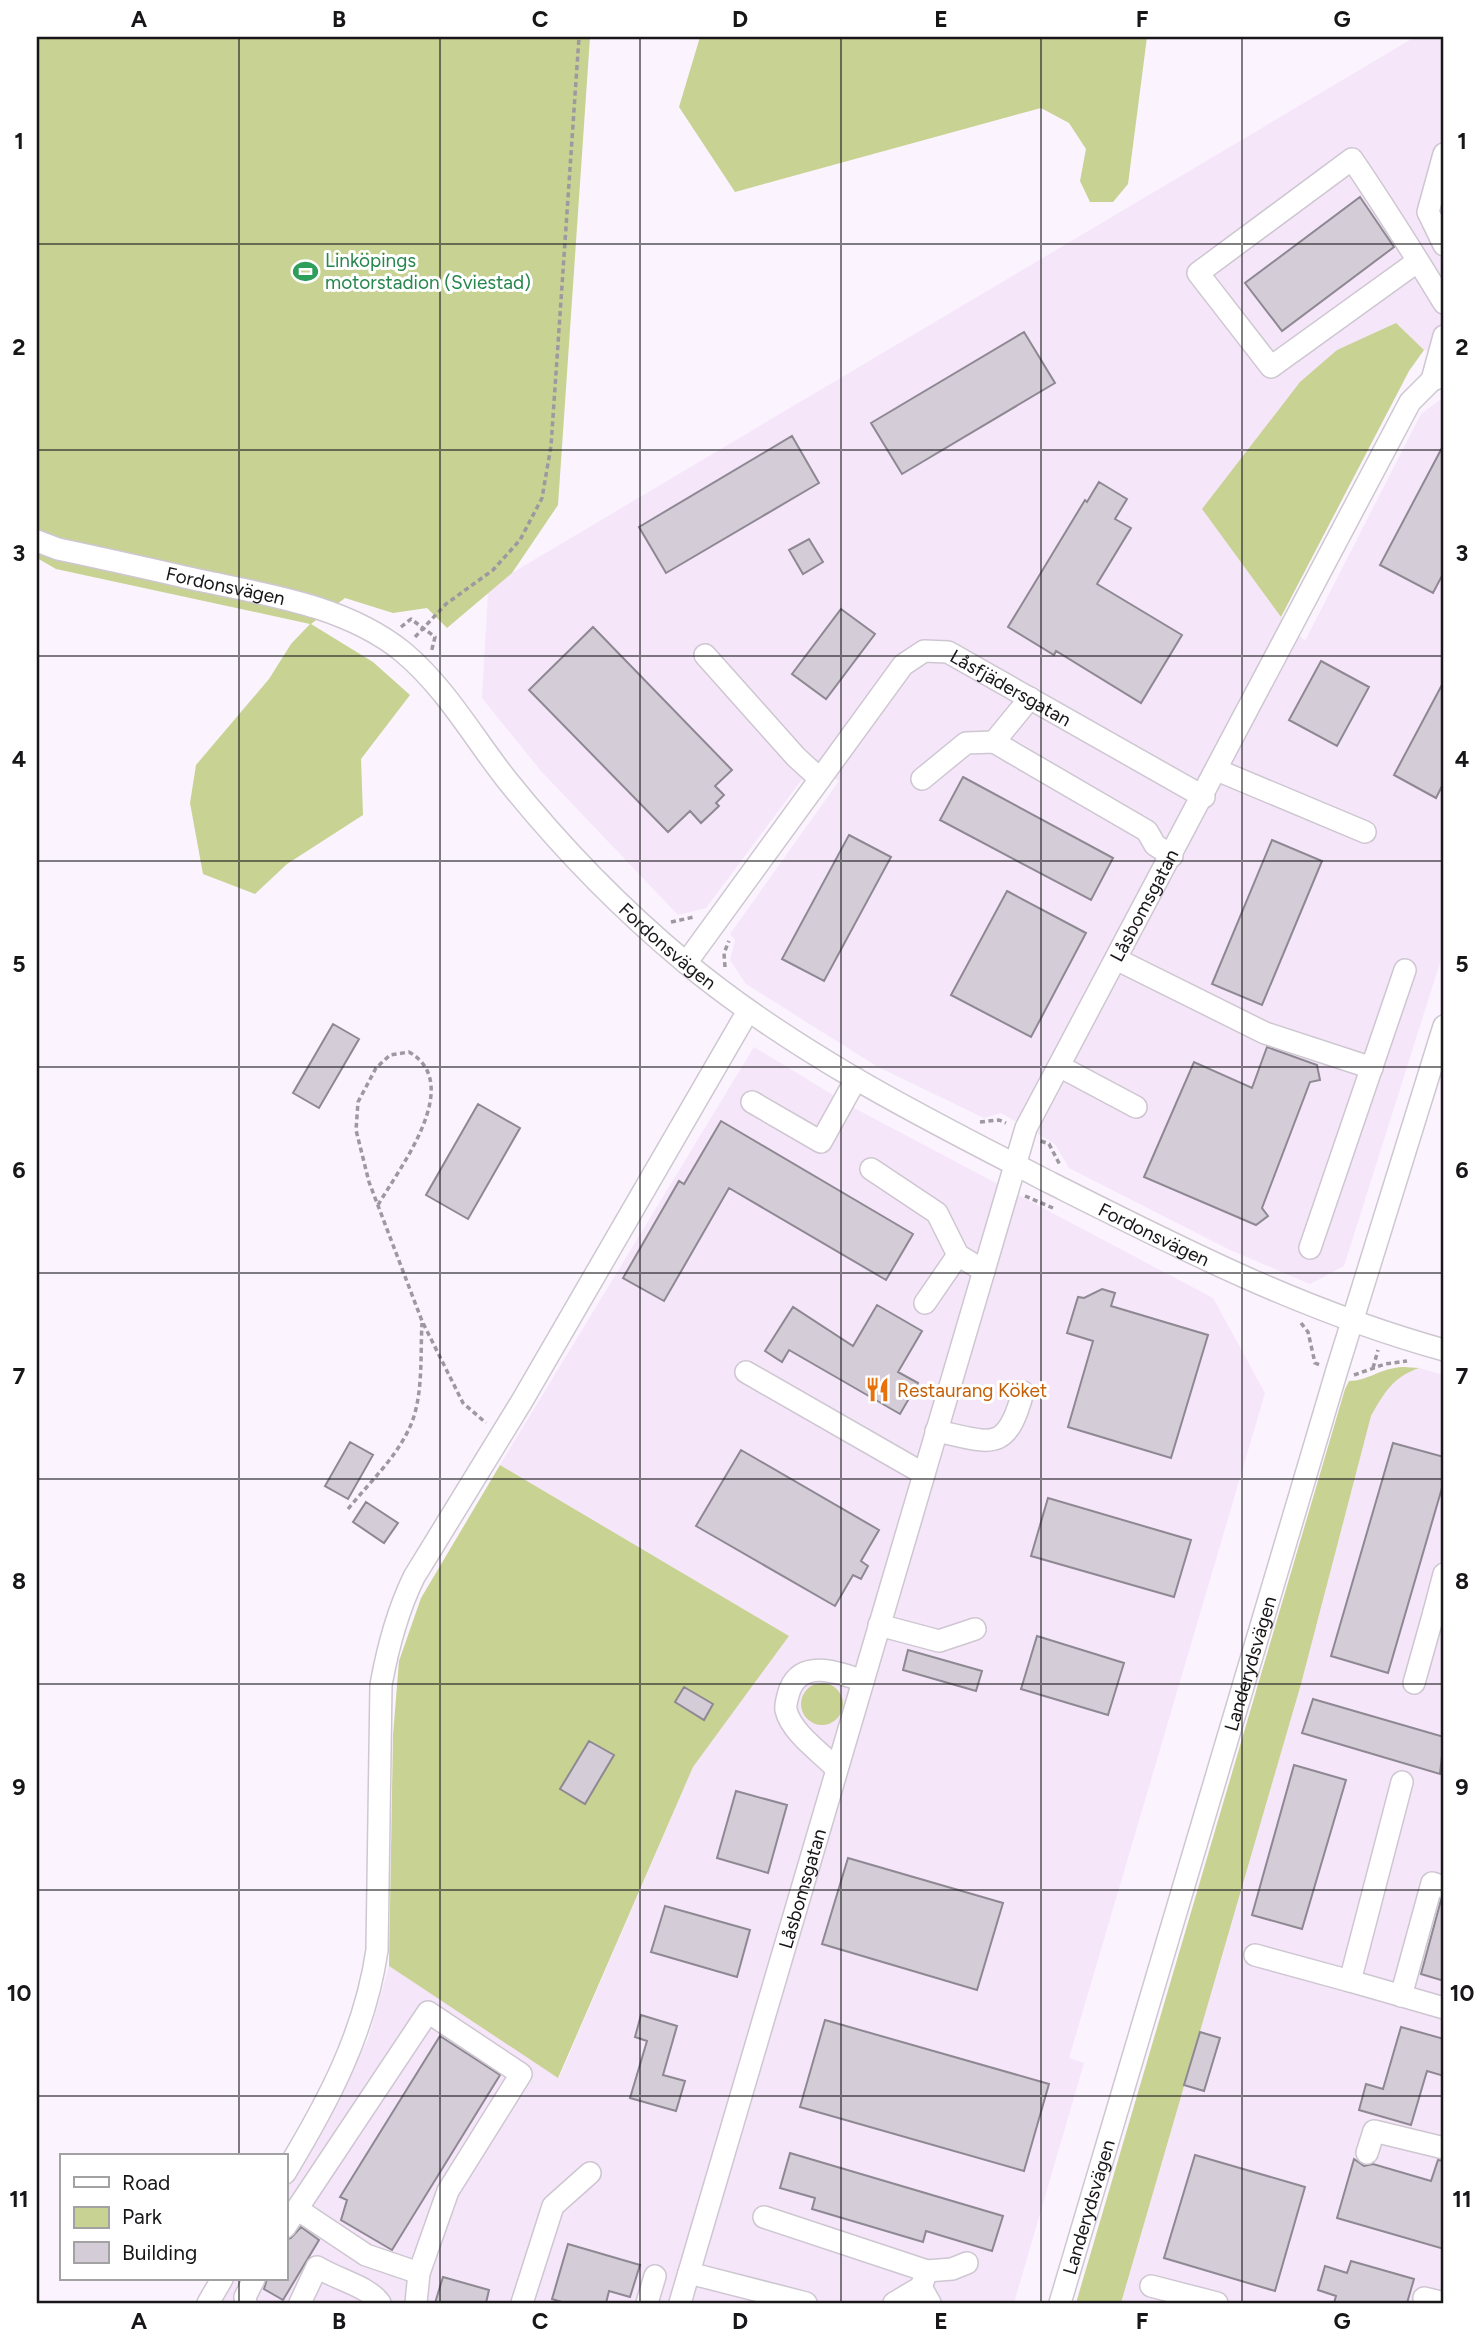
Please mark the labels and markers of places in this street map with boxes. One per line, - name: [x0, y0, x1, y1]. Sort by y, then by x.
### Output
- place label: Linköpings motorstadion (Sviestad): [325, 249, 531, 294]
- sports icon: Linköpings motorstadion (Sviestad): [291, 257, 319, 285]
- restaurant icon: Restaurang Köket: [863, 1376, 891, 1404]
- place label: Restaurang Köket: [897, 1379, 1047, 1402]

